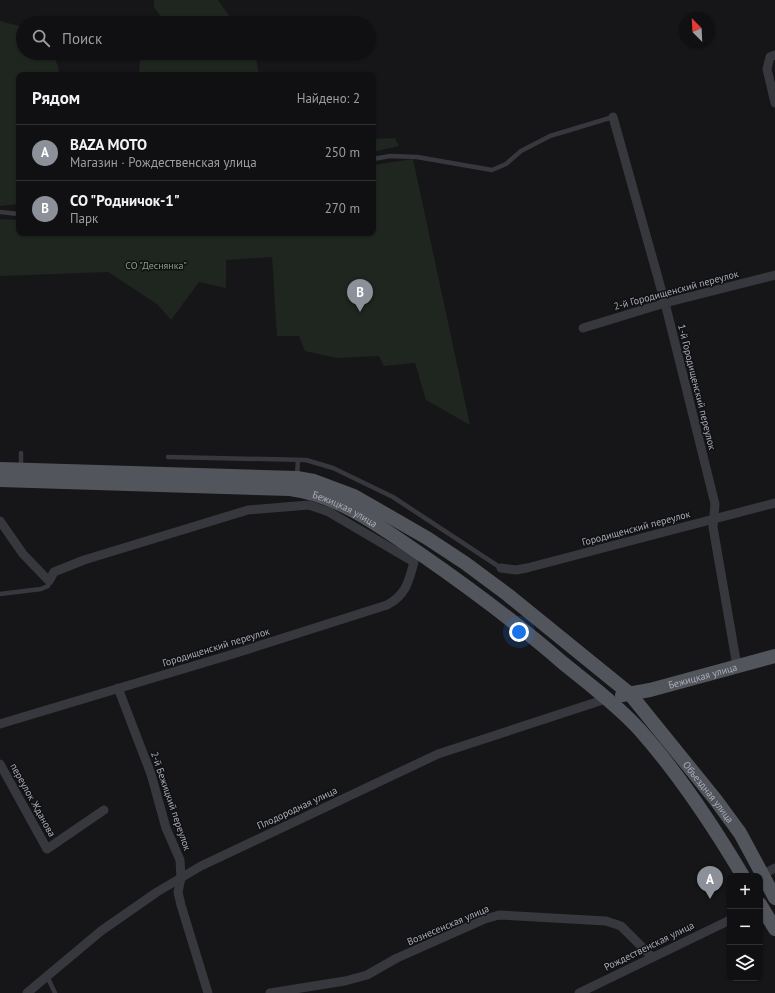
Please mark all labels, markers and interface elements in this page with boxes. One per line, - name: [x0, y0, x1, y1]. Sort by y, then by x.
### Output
- north arrow: [679, 12, 715, 48]
- search box: [16, 16, 376, 60]
- icon: search: [30, 27, 52, 49]
- text: Поиск: [62, 29, 102, 48]
- text: Рядом: [32, 87, 80, 109]
- text: Найдено: 2: [297, 90, 360, 107]
- text: BAZA MOTO: [70, 135, 147, 154]
- text: A: [41, 144, 49, 161]
- text: 250 m: [325, 144, 360, 161]
- text: Магазин · Рождественская улица: [70, 154, 257, 171]
- text: СО "Родничок-1": [70, 191, 180, 210]
- text: B: [41, 200, 49, 217]
- text: 270 m: [325, 200, 360, 217]
- text: Парк: [70, 210, 98, 227]
- park label: СО "Деснянка": [125, 259, 187, 272]
- street label: 2-й Городищенский переулок: [612, 267, 740, 313]
- pin: B: [347, 279, 373, 312]
- street label: 1-й Городищенский переулок: [675, 323, 719, 451]
- street label: Бежицкая улица: [311, 488, 380, 530]
- street label: Городищенский переулок: [580, 507, 692, 549]
- your location: [509, 622, 529, 642]
- street label: Городищенский переулок: [161, 624, 271, 670]
- street label: Бежицкая улица: [667, 660, 739, 691]
- street label: 2-й Бежицкий переулок: [148, 750, 194, 853]
- street label: Объездная улица: [680, 758, 737, 825]
- street label: переулок Жданова: [7, 761, 59, 839]
- street label: Плодородная улица: [255, 784, 339, 832]
- pin: A: [697, 866, 723, 899]
- map controls: [727, 873, 763, 981]
- button: +: [727, 873, 763, 909]
- street label: Вознесенская улица: [405, 902, 491, 948]
- button: −: [727, 909, 763, 945]
- street label: Рождественская улица: [602, 919, 696, 973]
- button: layers: [727, 945, 763, 981]

